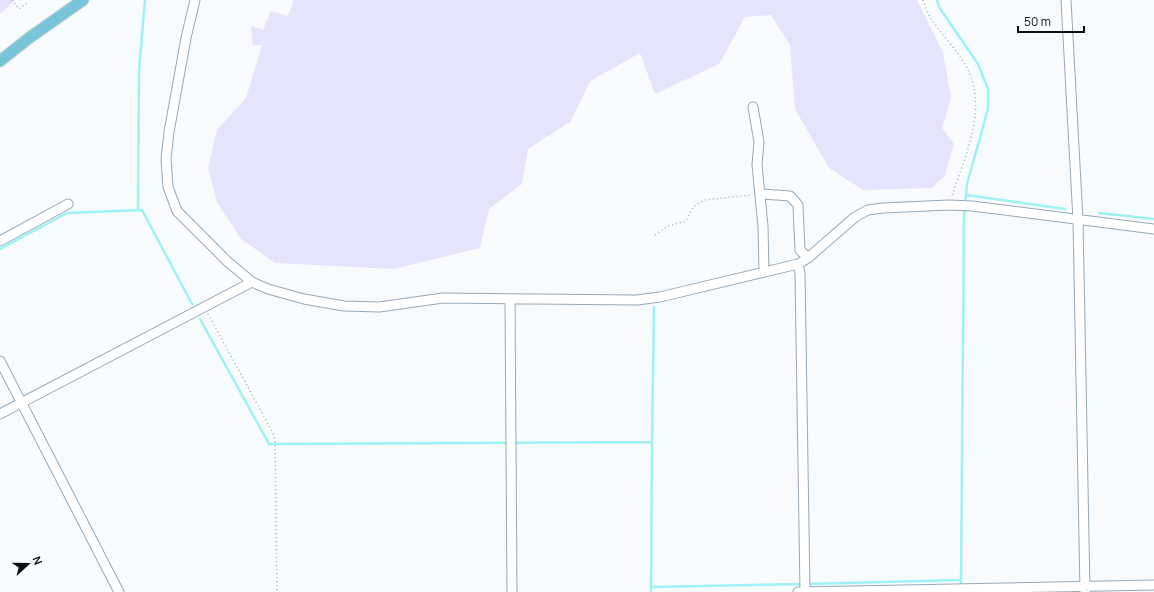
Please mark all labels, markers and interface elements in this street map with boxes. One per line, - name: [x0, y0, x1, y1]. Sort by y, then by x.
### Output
- scale bar: [1018, 8, 1084, 34]
- text: 50 m: [1024, 13, 1051, 30]
- north arrow: [8, 544, 48, 584]
- text: N: [29, 554, 46, 567]

